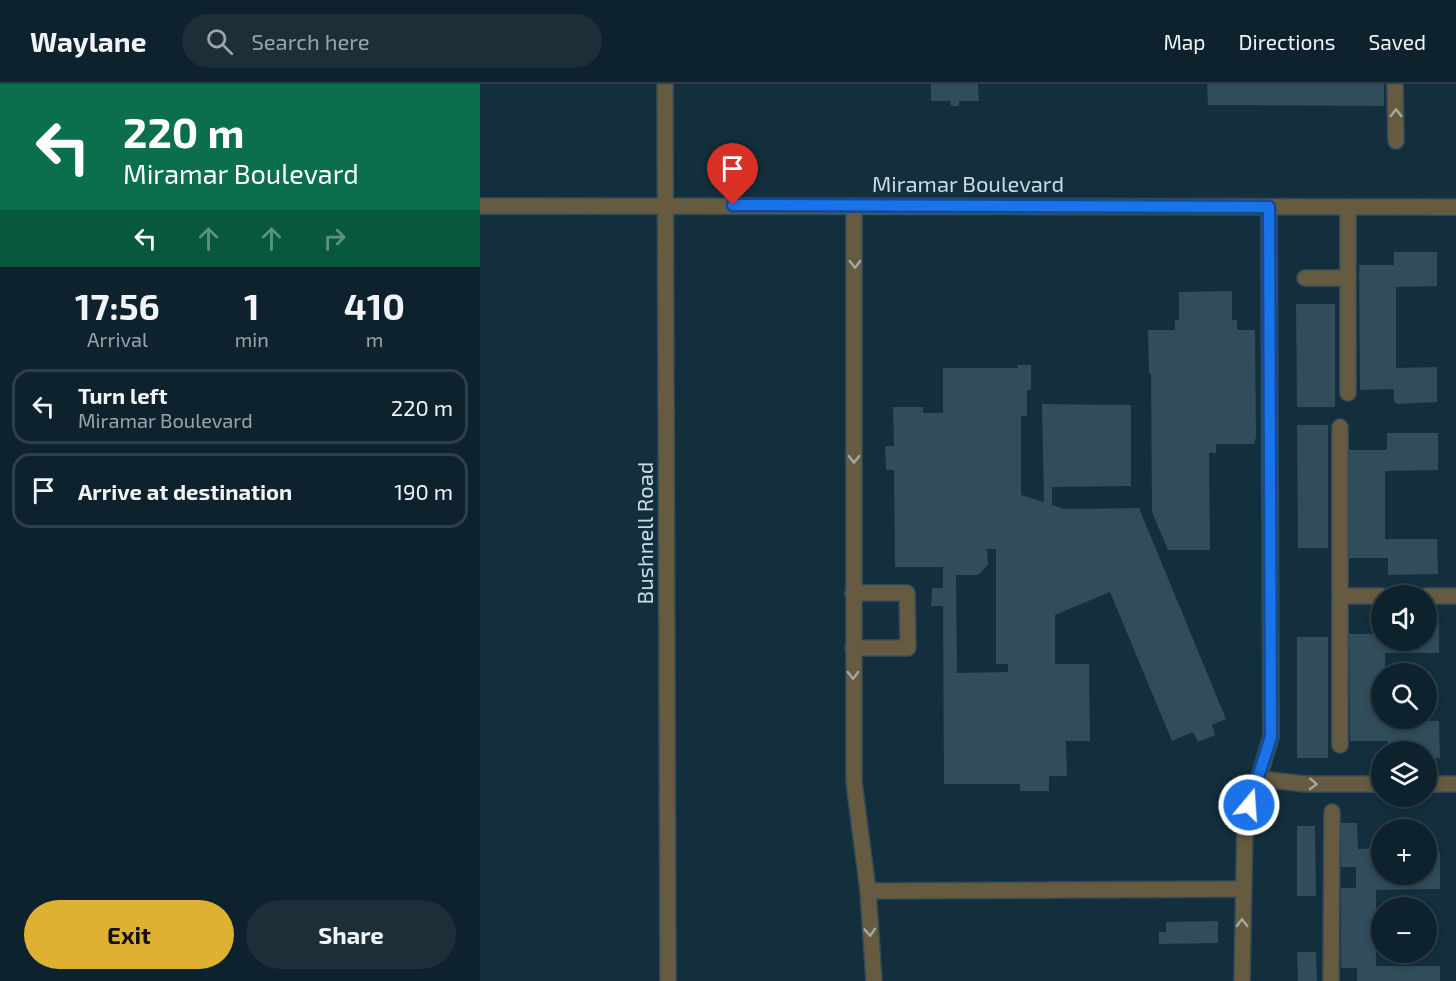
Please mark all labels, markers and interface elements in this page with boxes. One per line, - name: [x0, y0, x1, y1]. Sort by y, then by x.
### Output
- search box: [182, 14, 602, 68]
- text: Waylane: [30, 24, 146, 58]
- icon: search: [203, 25, 236, 58]
- text: Search here: [251, 28, 370, 54]
- text: Map: [1163, 29, 1206, 54]
- text: Directions: [1239, 29, 1335, 54]
- text: Saved: [1368, 29, 1426, 54]
- text: 220 m: [123, 106, 244, 156]
- icon: left: [24, 108, 102, 186]
- one-way arrow: [1389, 108, 1402, 117]
- pin: [707, 143, 758, 205]
- icon: arrive: [716, 152, 749, 185]
- text: Miramar Boulevard: [123, 157, 359, 189]
- street label: Miramar Boulevard: [872, 170, 1064, 196]
- icon: left: [129, 222, 162, 255]
- icon: ahead: [192, 222, 225, 255]
- icon: ahead: [255, 222, 288, 255]
- icon: right: [318, 222, 351, 255]
- one-way arrow: [849, 260, 861, 269]
- text: 17:56: [75, 284, 160, 327]
- text: 1: [244, 284, 260, 327]
- text: 410: [344, 284, 405, 327]
- text: Arrival: [87, 327, 148, 351]
- text: min: [235, 327, 269, 351]
- text: m: [366, 327, 383, 351]
- text: Turn left: [78, 382, 167, 408]
- icon: left: [27, 390, 60, 423]
- text: 220 m: [391, 394, 453, 420]
- text: Miramar Boulevard: [78, 408, 253, 432]
- one-way arrow: [848, 455, 860, 464]
- street label: Bushnell Road: [631, 462, 657, 604]
- icon: arrive: [27, 474, 60, 507]
- text: Arrive at destination: [78, 478, 292, 504]
- text: 190 m: [394, 478, 453, 504]
- map controls: [1371, 585, 1437, 963]
- button: sound: [1371, 585, 1437, 651]
- button: search: [1371, 663, 1437, 729]
- one-way arrow: [847, 671, 859, 680]
- button: layers: [1371, 741, 1437, 807]
- position arrow: [1217, 773, 1281, 837]
- one-way arrow: [1309, 778, 1318, 790]
- button: +: [1371, 819, 1437, 885]
- button: −: [1371, 897, 1437, 963]
- button: Exit: [24, 900, 234, 969]
- button: Share: [246, 900, 456, 969]
- one-way arrow: [1236, 918, 1248, 927]
- one-way arrow: [864, 928, 877, 937]

